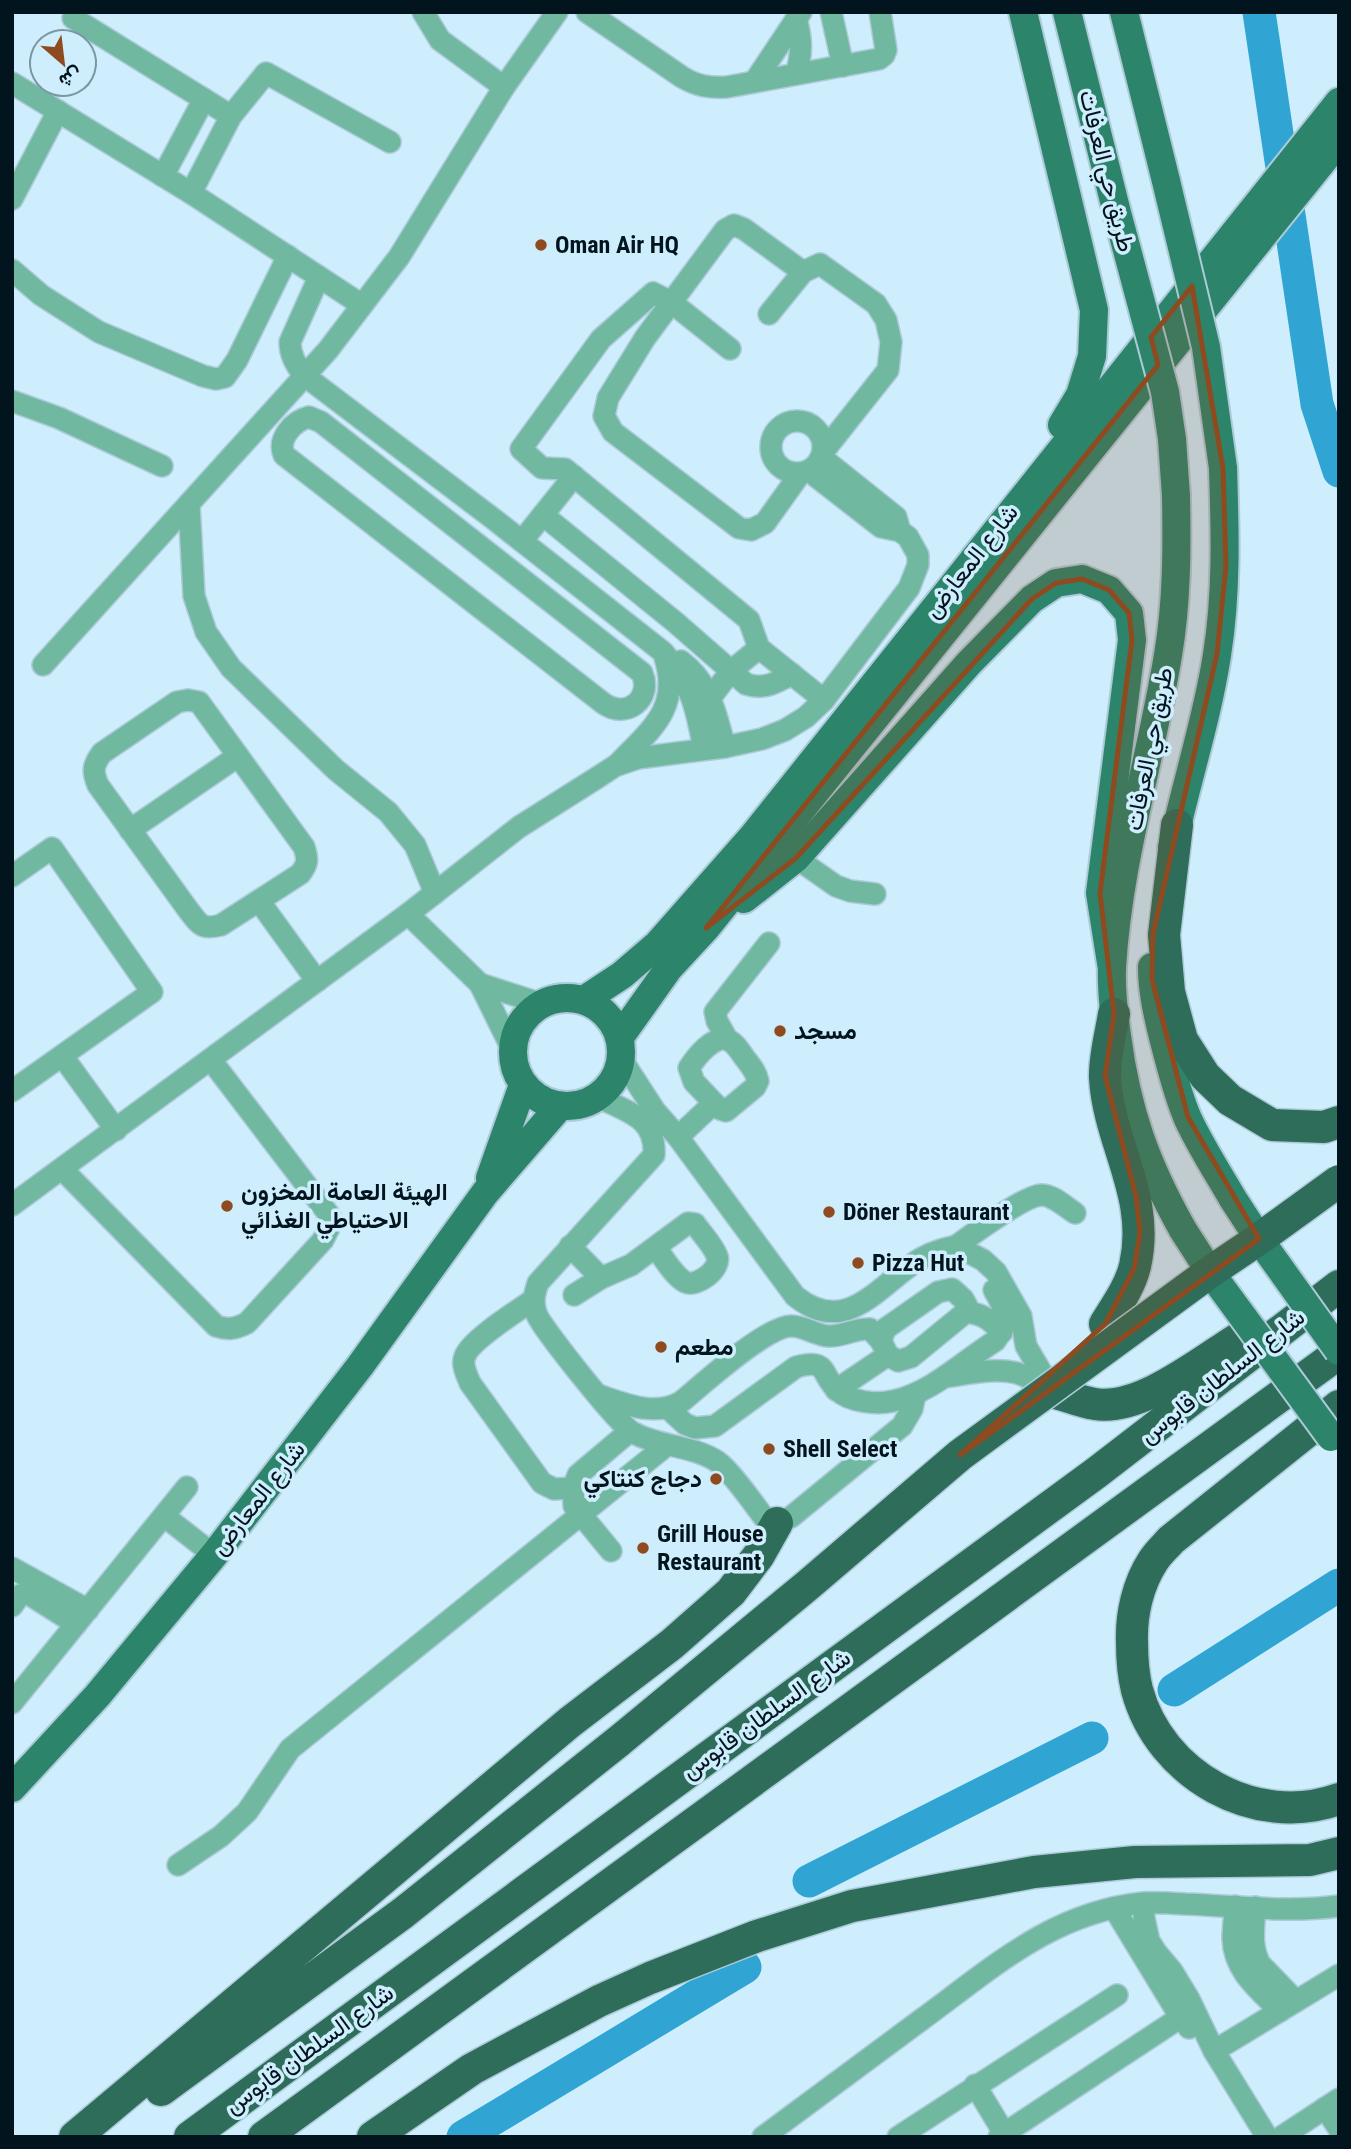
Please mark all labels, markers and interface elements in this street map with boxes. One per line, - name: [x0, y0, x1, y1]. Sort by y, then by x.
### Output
- north arrow: [28, 28, 98, 98]
- text: ش: [55, 62, 86, 93]
- street label: طريق حي العرفات: [1069, 87, 1141, 256]
- place label: Oman Air HQ: [555, 231, 679, 259]
- marker: Oman Air HQ: [533, 237, 549, 253]
- street label: شارع المعارض: [918, 499, 1026, 625]
- street label: طريق حي العرفات: [1119, 665, 1183, 834]
- place label: مسجد: [794, 1017, 857, 1045]
- marker: مسجد: [772, 1023, 788, 1039]
- place label: الهيئة العامة المخزون الاحتياطي الغذائي: [241, 1178, 448, 1240]
- marker: الهيئة العامة المخزون الاحتياطي الغذائي: [219, 1198, 235, 1214]
- place label: Döner Restaurant: [843, 1198, 1009, 1226]
- marker: Döner Restaurant: [821, 1204, 837, 1220]
- place label: Pizza Hut: [872, 1249, 964, 1277]
- marker: Pizza Hut: [850, 1255, 866, 1271]
- street label: شارع السلطان قابوس: [1134, 1303, 1311, 1451]
- place label: مطعم: [675, 1333, 733, 1363]
- marker: مطعم: [653, 1339, 669, 1355]
- place label: Shell Select: [783, 1435, 897, 1463]
- street label: شارع المعارض: [205, 1436, 313, 1562]
- marker: Shell Select: [761, 1441, 777, 1457]
- place label: دجاج كنتاكي: [584, 1465, 702, 1499]
- marker: دجاج كنتاكي: [708, 1471, 724, 1487]
- place label: Grill House Restaurant: [657, 1520, 764, 1576]
- marker: Grill House Restaurant: [635, 1540, 651, 1556]
- street label: شارع السلطان قابوس: [676, 1643, 857, 1786]
- street label: شارع السلطان قابوس: [219, 1978, 400, 2121]

